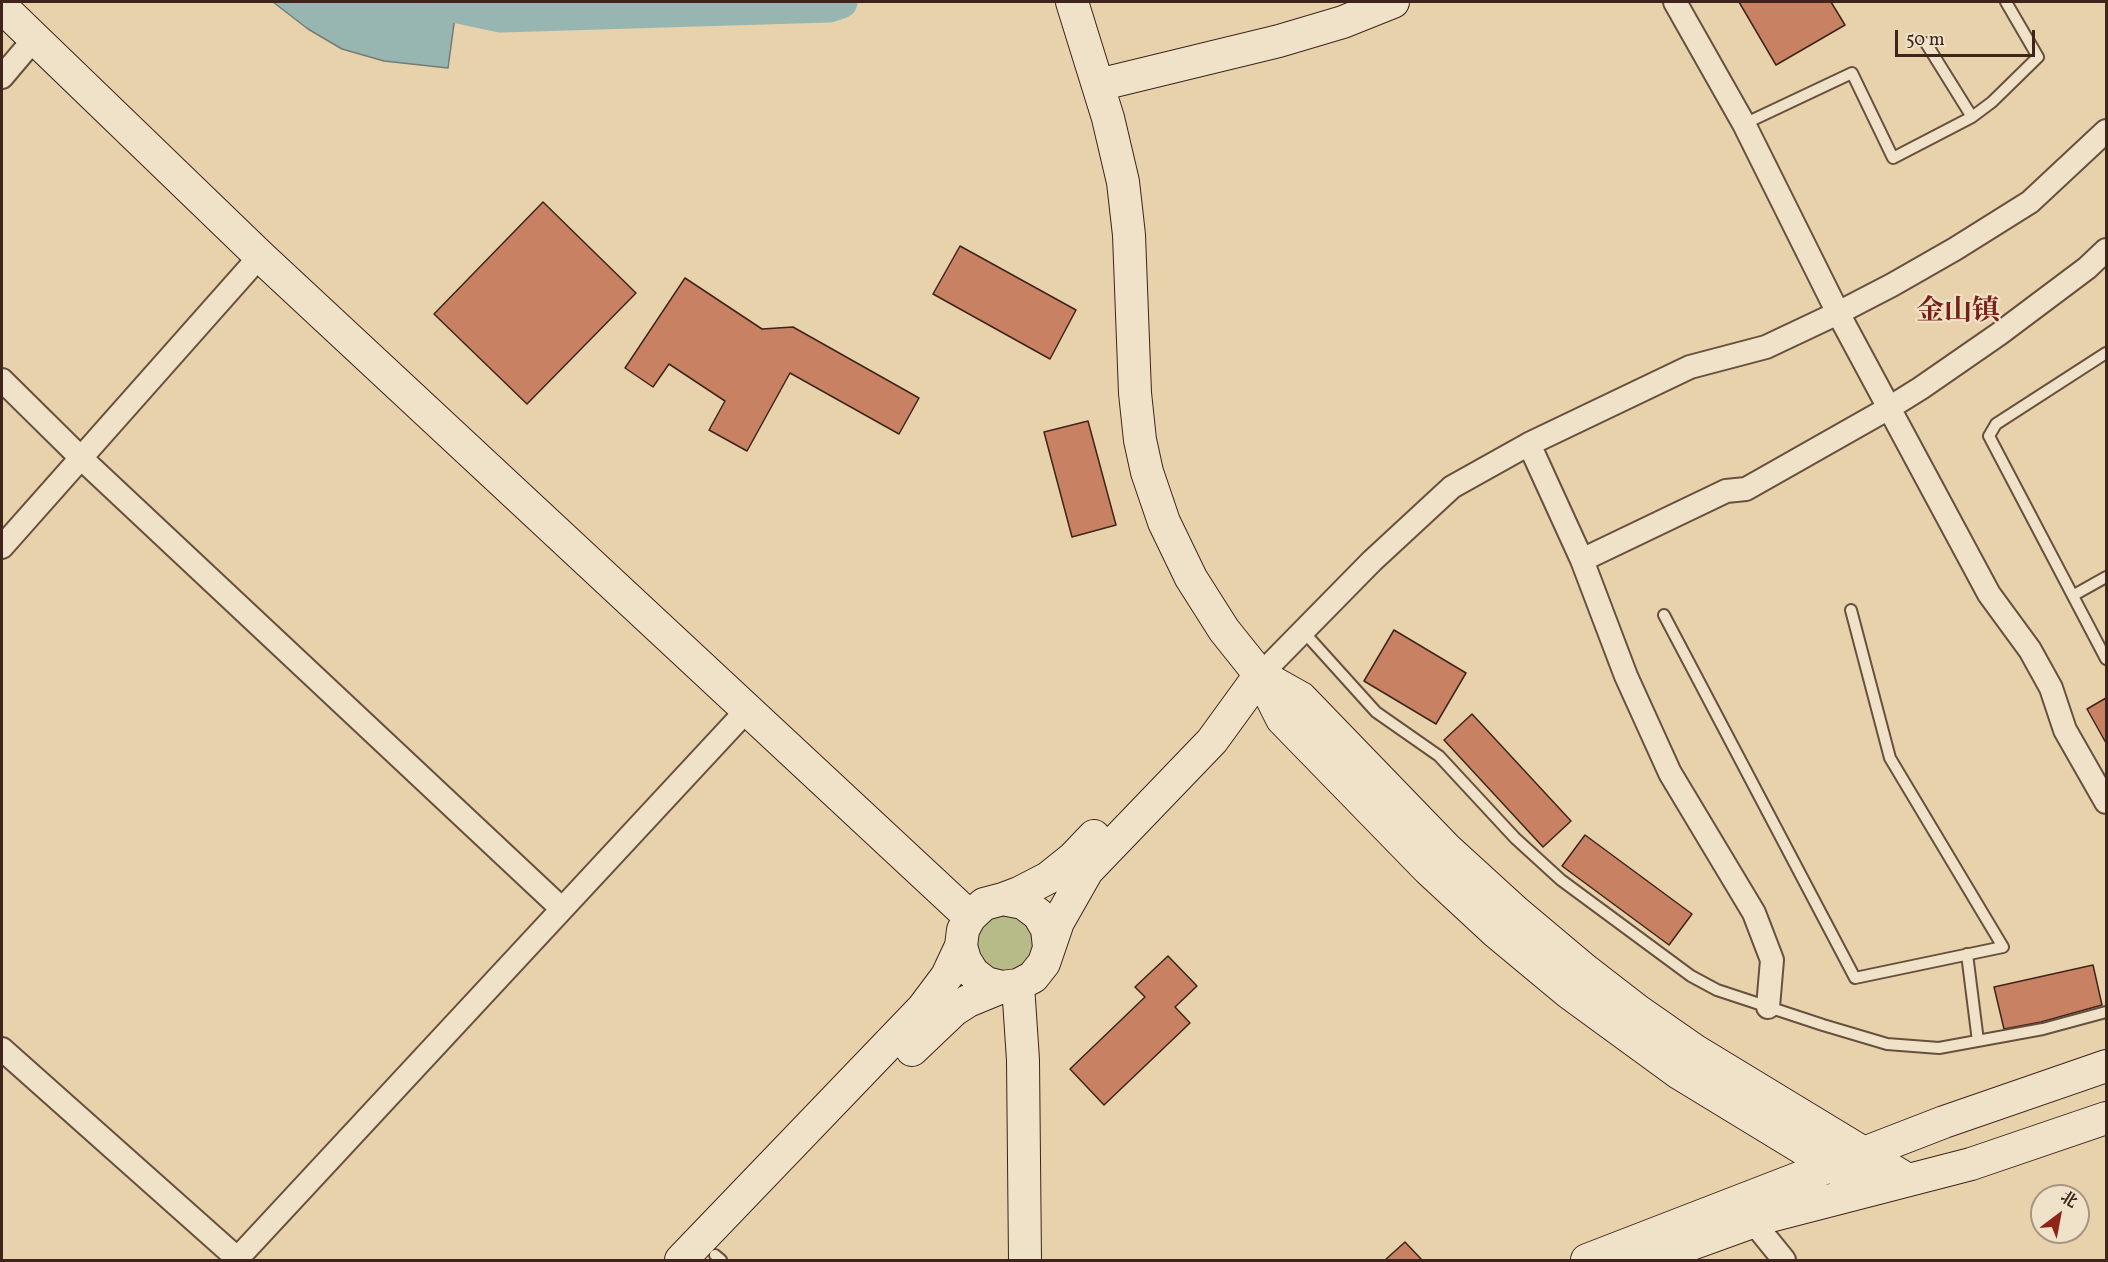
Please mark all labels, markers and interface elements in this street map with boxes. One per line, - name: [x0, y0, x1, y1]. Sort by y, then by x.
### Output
- scale bar: [1898, 18, 2038, 56]
- text: 50 m: [1906, 28, 1945, 53]
- district label: 金山镇: [1916, 297, 2000, 331]
- north arrow: [2030, 1184, 2090, 1244]
- text: 北: [2056, 1187, 2081, 1214]

